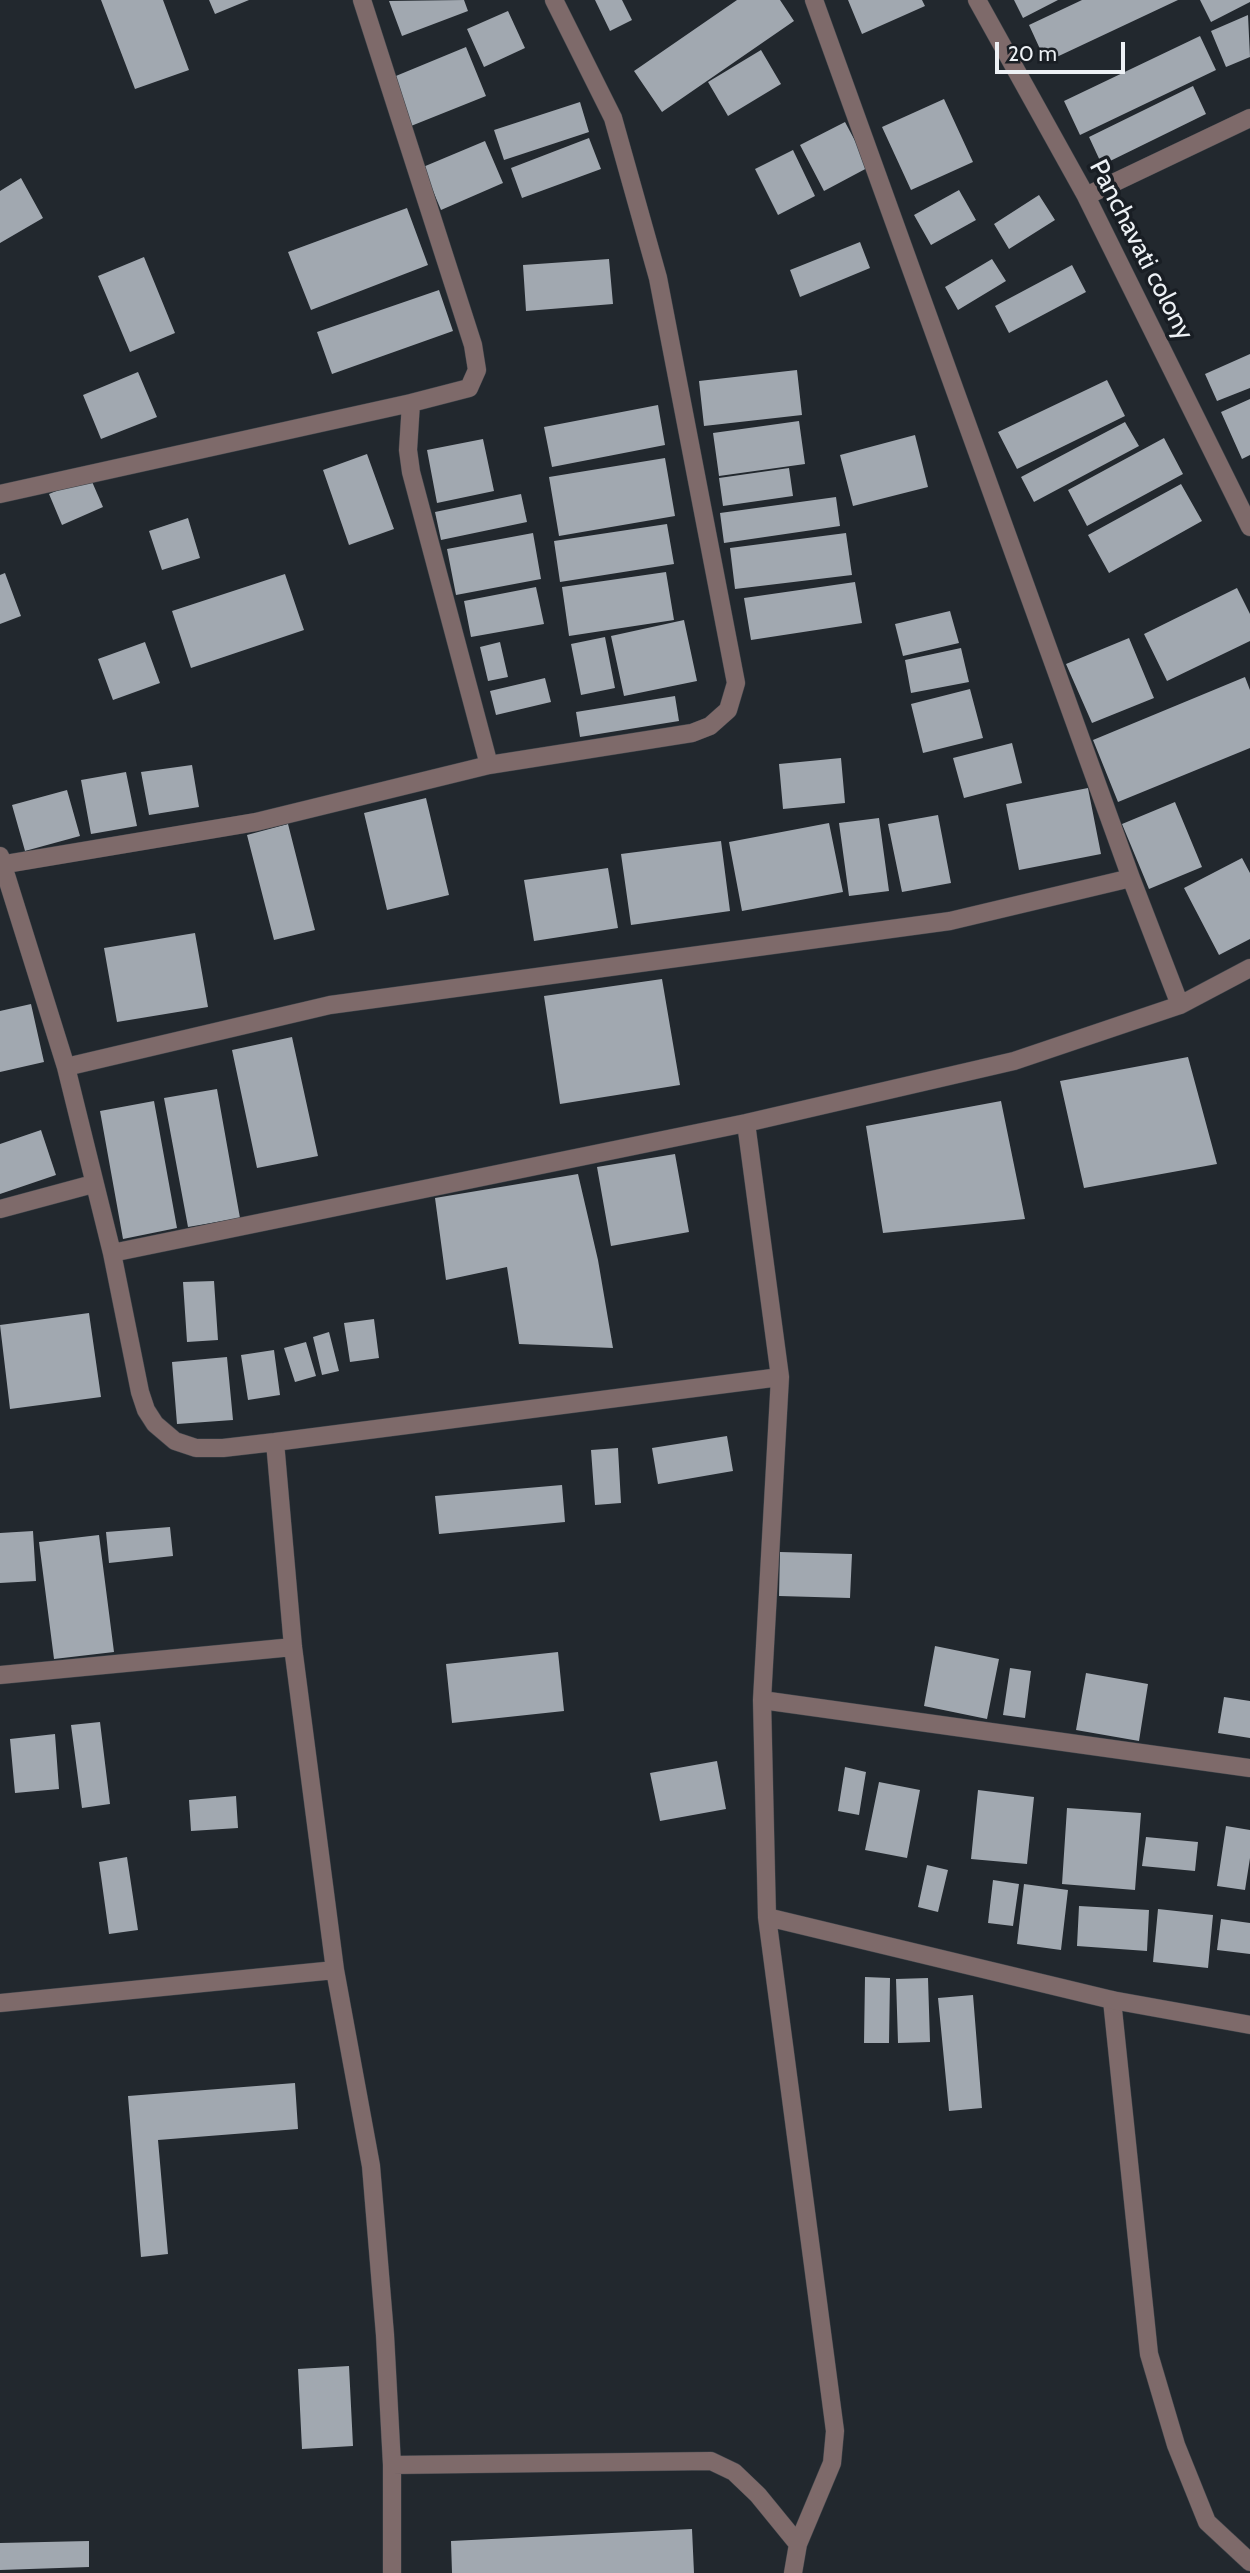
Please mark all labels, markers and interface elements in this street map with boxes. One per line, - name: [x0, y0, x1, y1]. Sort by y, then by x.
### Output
- scale bar: [998, 28, 1128, 72]
- text: 20 m: [1008, 41, 1057, 66]
- street label: Panchavati colony: [1082, 155, 1200, 345]

